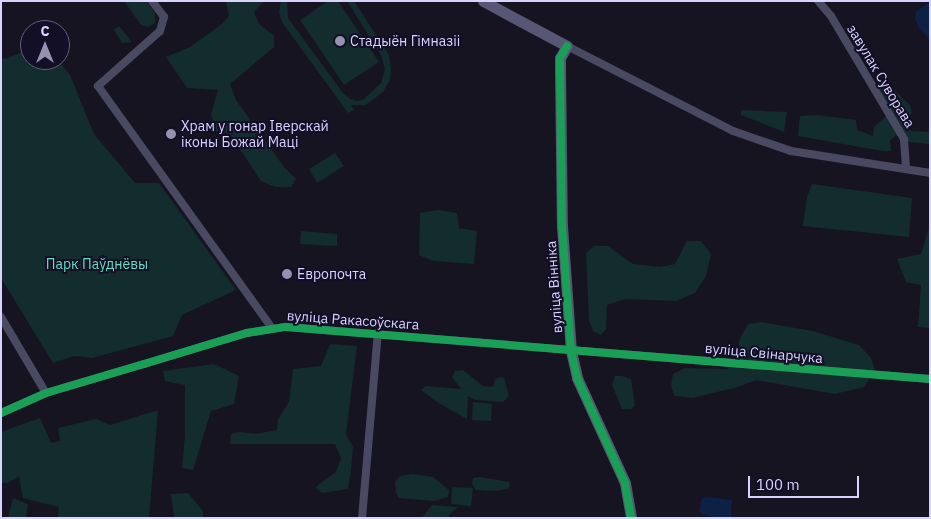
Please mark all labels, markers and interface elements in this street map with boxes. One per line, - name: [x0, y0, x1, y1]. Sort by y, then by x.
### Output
- north arrow: [20, 20, 70, 70]
- street label: завулак Суворава: [844, 21, 918, 131]
- text: С: [40, 22, 50, 40]
- place label: Стадыён Гімназіі: [350, 33, 460, 49]
- marker: Стадыён Гімназіі: [334, 35, 346, 47]
- place label: Храм у гонар Іверскай іконы Божай Маці: [181, 118, 329, 150]
- marker: Храм у гонар Іверскай іконы Божай Маці: [165, 128, 177, 140]
- street label: вуліца Вінніка: [542, 240, 566, 334]
- park label: Парк Паўднёвы: [46, 256, 148, 272]
- place label: Европочта: [297, 266, 366, 282]
- marker: Европочта: [281, 268, 293, 280]
- street label: вуліца Ракасоўскага: [286, 307, 420, 333]
- street label: вуліца Свінарчука: [704, 339, 824, 367]
- scale bar: [751, 466, 862, 498]
- text: 100 m: [756, 475, 800, 494]

